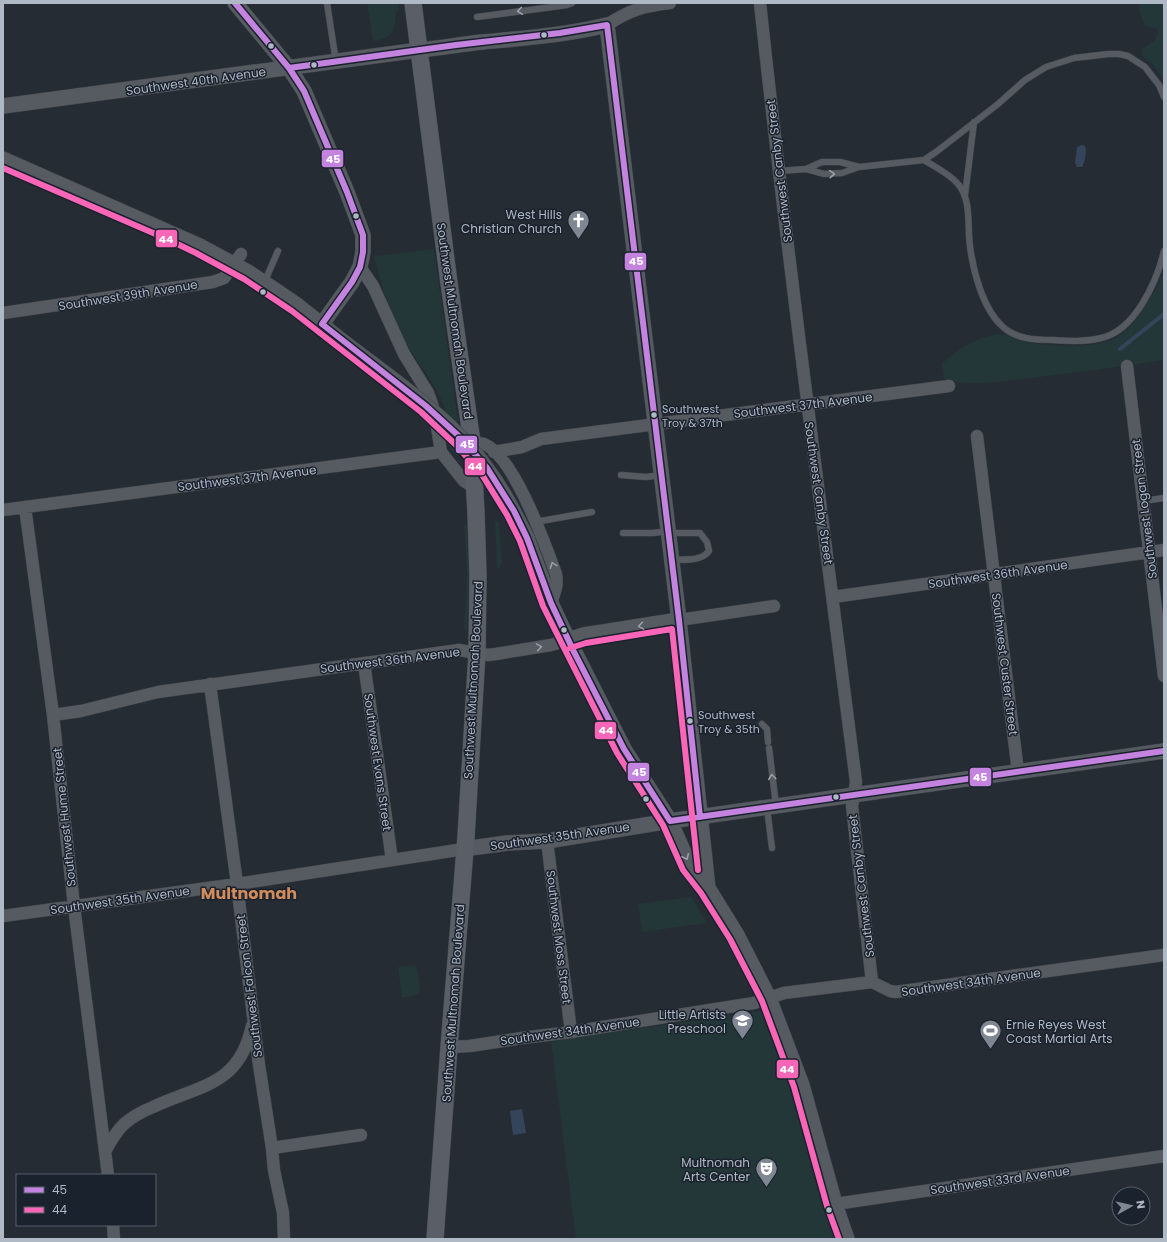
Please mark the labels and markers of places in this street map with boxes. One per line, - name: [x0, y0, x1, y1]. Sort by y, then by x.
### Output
- unlabelled marker: [539, 30, 549, 40]
- unlabelled marker: [266, 41, 276, 51]
- unlabelled marker: [309, 60, 319, 70]
- place label: West Hills Christian Church: [461, 206, 562, 237]
- church icon: West Hills Christian Church: [565, 208, 591, 241]
- unlabelled marker: [351, 211, 361, 221]
- unlabelled marker: [258, 287, 268, 297]
- place label: Southwest Troy & 37th: [662, 401, 723, 431]
- marker: Southwest Troy & 37th: [649, 410, 659, 420]
- unlabelled marker: [559, 625, 569, 635]
- place label: Southwest Troy & 35th: [698, 707, 760, 737]
- marker: Southwest Troy & 35th: [685, 716, 695, 726]
- unlabelled marker: [831, 792, 841, 802]
- unlabelled marker: [641, 794, 651, 804]
- place label: Little Artists Preschool: [659, 1006, 726, 1037]
- school or university icon: Little Artists Preschool: [729, 1008, 755, 1041]
- place label: Ernie Reyes West Coast Martial Arts: [1006, 1016, 1113, 1047]
- sports icon: Ernie Reyes West Coast Martial Arts: [978, 1018, 1004, 1051]
- place label: Multnomah Arts Center: [681, 1154, 751, 1185]
- theatre icon: Multnomah Arts Center: [753, 1156, 779, 1189]
- unlabelled marker: [824, 1205, 834, 1215]

